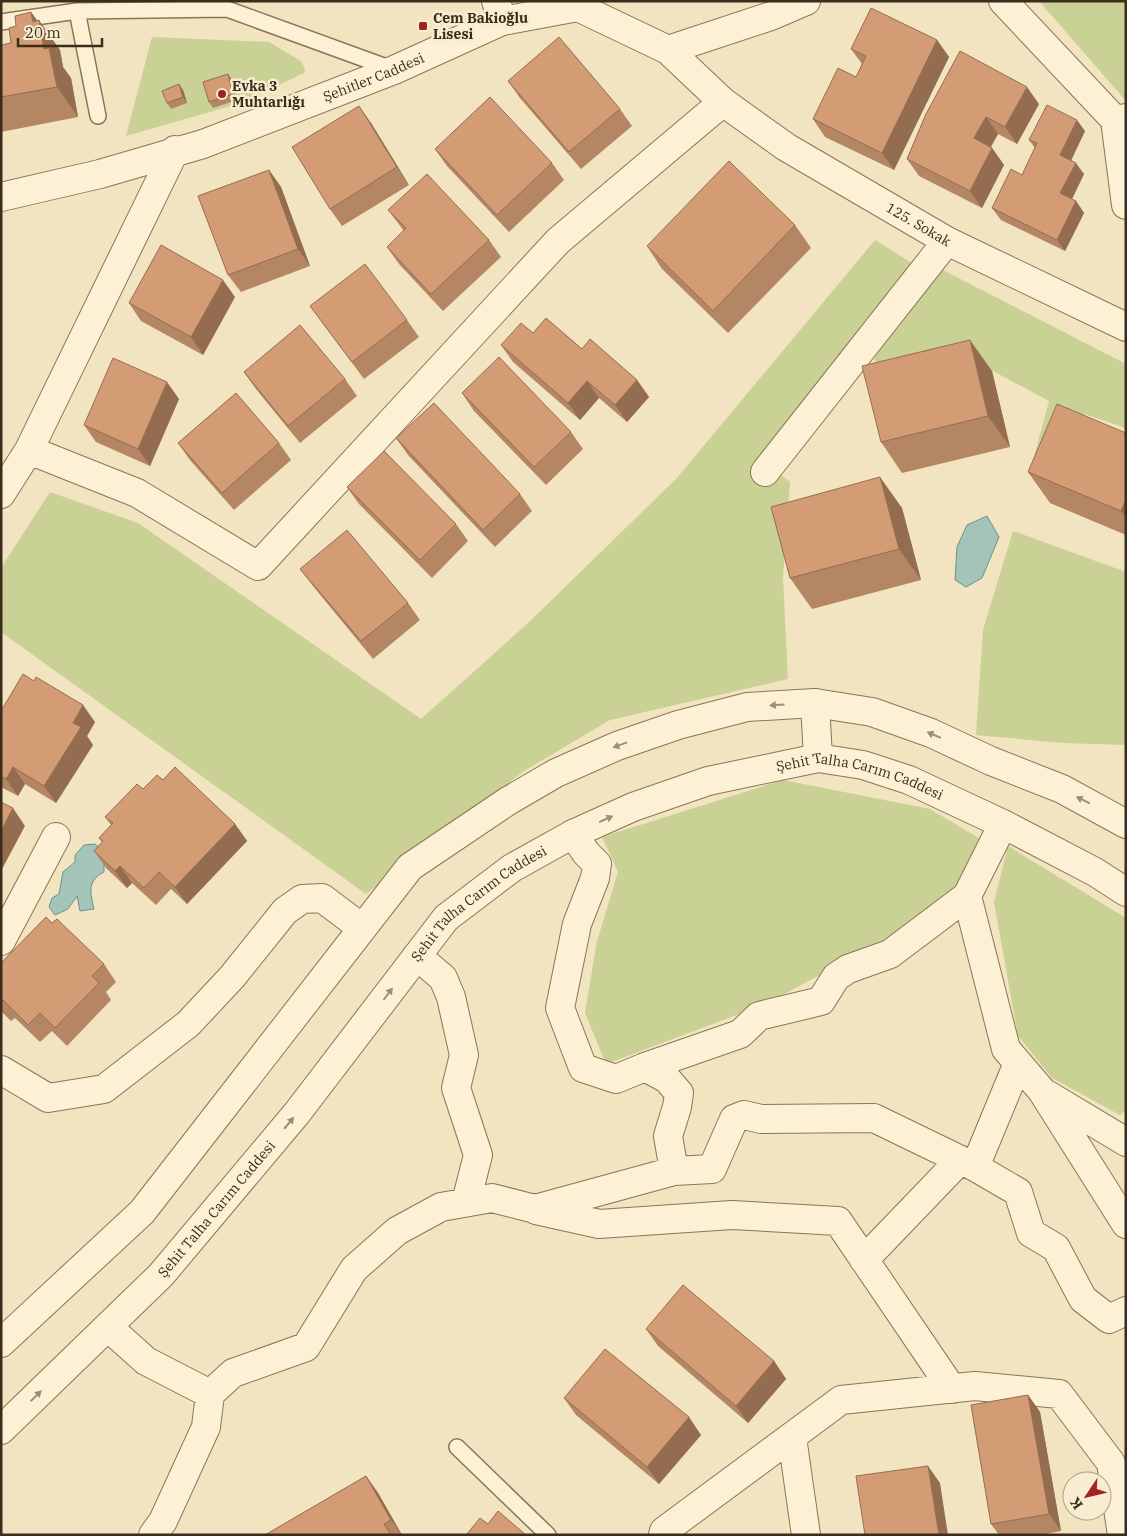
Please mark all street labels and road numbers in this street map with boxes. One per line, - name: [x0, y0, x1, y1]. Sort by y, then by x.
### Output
- street label: Şehitler Caddesi: [320, 49, 427, 106]
- street label: 125. Sokak: [883, 198, 955, 251]
- street label: Şehit Talha Carım Caddesi: [774, 748, 946, 804]
- street label: Şehit Talha Carım Caddesi: [407, 842, 550, 965]
- street label: Şehit Talha Carım Caddesi: [154, 1137, 279, 1281]

